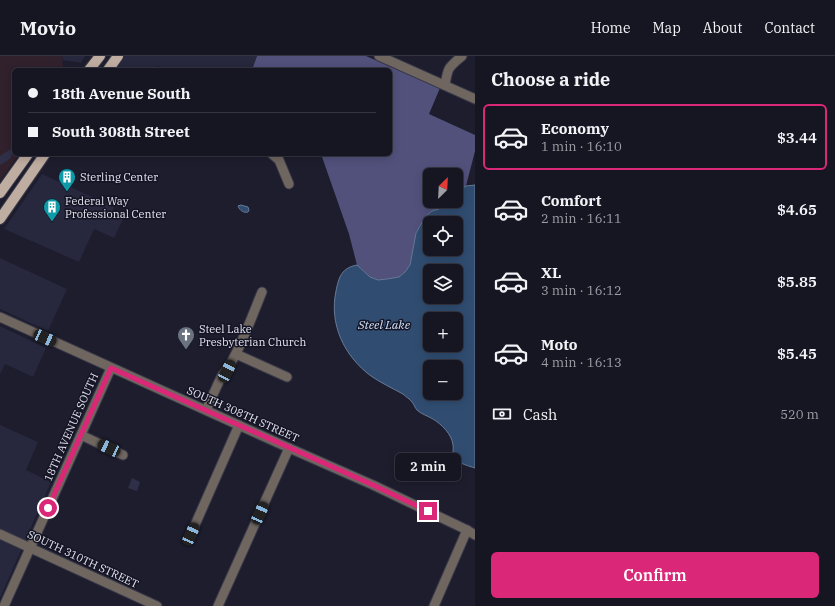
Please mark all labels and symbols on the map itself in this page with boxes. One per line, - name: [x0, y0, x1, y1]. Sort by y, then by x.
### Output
- building icon: Sterling Center: [57, 167, 77, 192]
- north arrow: [423, 168, 463, 208]
- place label: Sterling Center: [80, 170, 158, 184]
- place label: Federal Way Professional Center: [65, 194, 166, 221]
- building icon: Federal Way Professional Center: [42, 197, 62, 222]
- water label: Steel Lake: [357, 317, 411, 332]
- place label: Steel Lake Presbyterian Church: [199, 322, 306, 349]
- church icon: Steel Lake Presbyterian Church: [176, 325, 196, 350]
- car: [32, 328, 58, 348]
- car: [216, 358, 238, 384]
- street label: 18TH AVENUE SOUTH: [41, 370, 101, 483]
- street label: SOUTH 308TH STREET: [185, 383, 301, 445]
- car: [96, 437, 122, 459]
- callout: 2 min: [395, 453, 461, 481]
- route start: [39, 499, 57, 517]
- car: [250, 500, 270, 526]
- route end: [419, 502, 437, 520]
- car: [181, 521, 201, 547]
- street label: SOUTH 310TH STREET: [25, 527, 141, 591]

